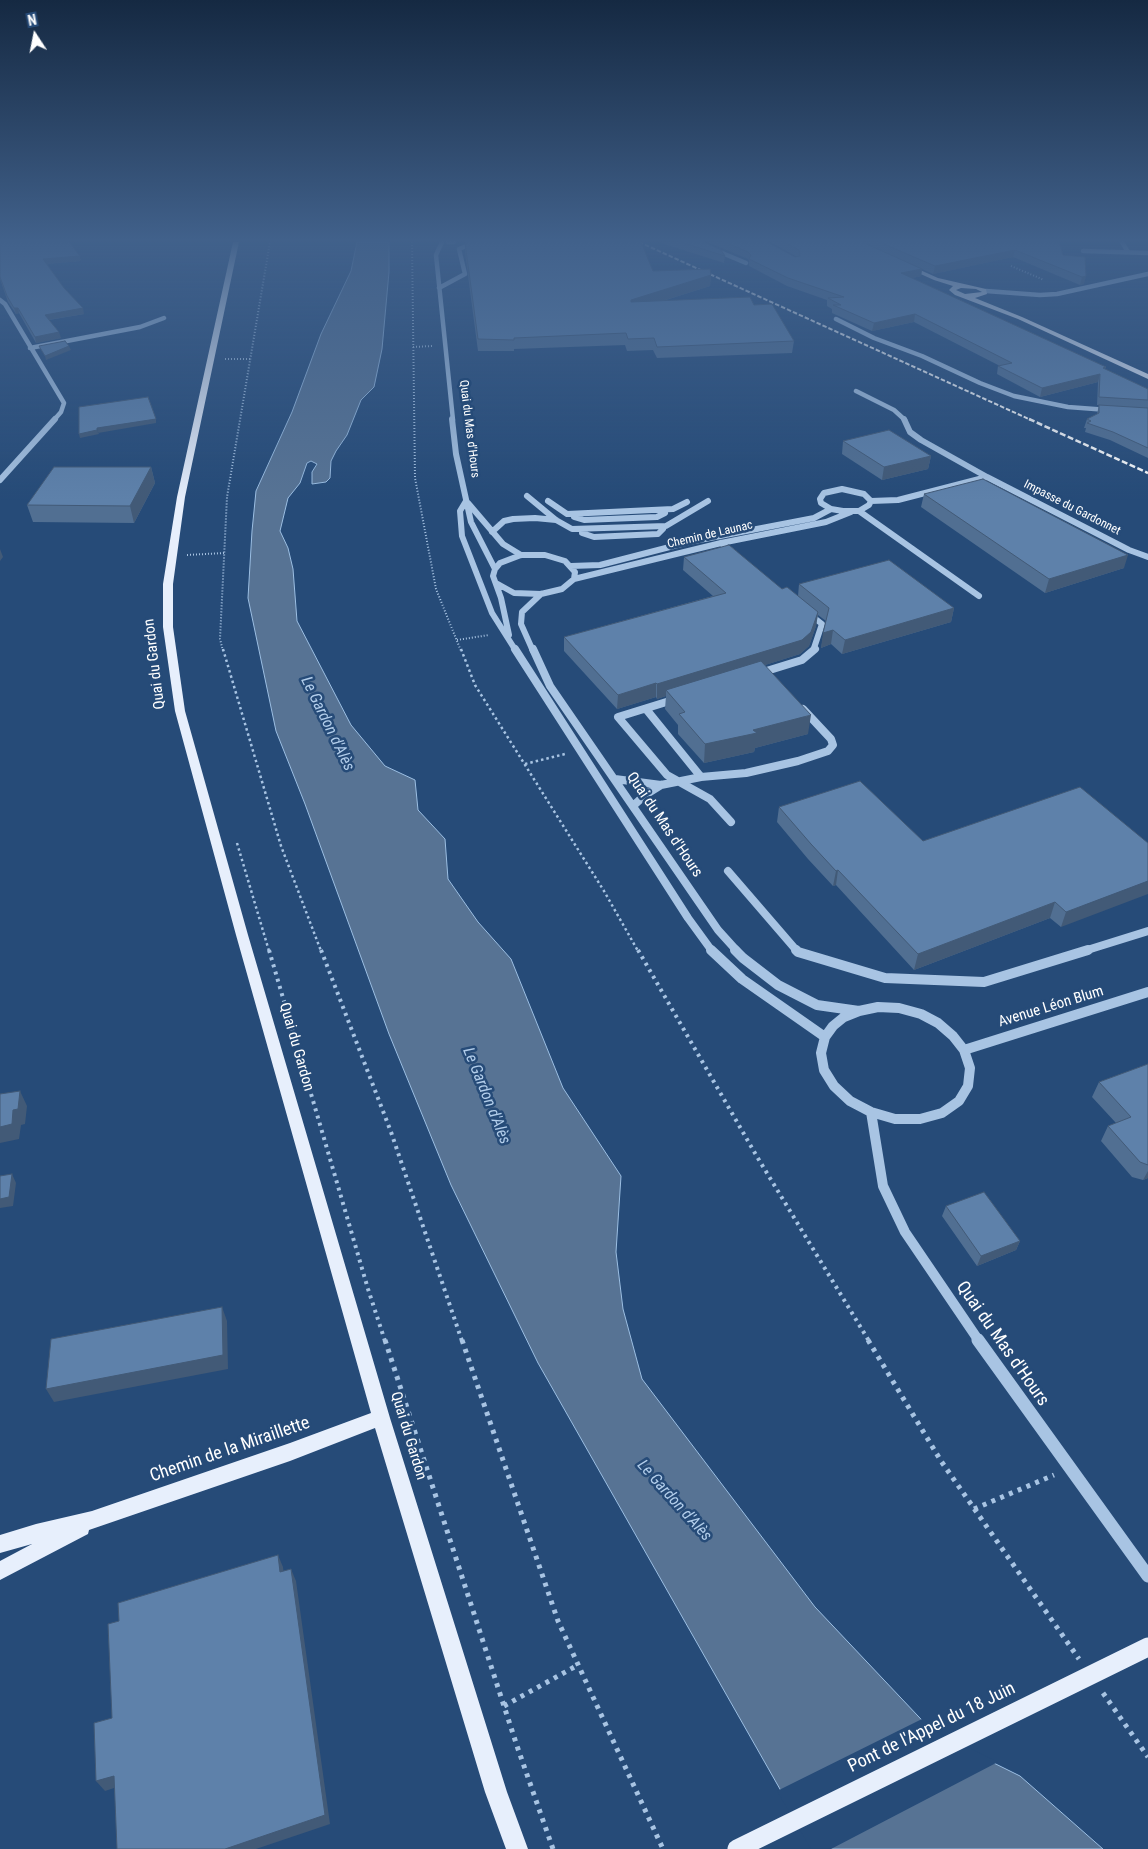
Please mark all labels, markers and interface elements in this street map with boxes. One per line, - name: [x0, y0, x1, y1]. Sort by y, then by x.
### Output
- north arrow: [10, 10, 60, 60]
- text: N: [26, 12, 38, 29]
- street label: Quai du Mas d'Hours: [456, 379, 482, 479]
- street label: Impasse du Gardonnet: [1021, 477, 1123, 539]
- street label: Chemin de Launac: [666, 518, 754, 552]
- street label: Quai du Gardon: [141, 618, 169, 710]
- water label: Le Gardon d'Alès: [296, 674, 358, 774]
- street label: Quai du Mas d'Hours: [622, 769, 706, 881]
- street label: Avenue Léon Blum: [996, 982, 1106, 1032]
- street label: Quai du Gardon: [275, 1001, 317, 1093]
- water label: Le Gardon d'Alès: [458, 1045, 514, 1147]
- street label: Quai du Mas d'Hours: [951, 1277, 1053, 1411]
- street label: Quai du Gardon: [386, 1390, 430, 1482]
- street label: Chemin de la Miraillette: [147, 1412, 313, 1488]
- water label: Le Gardon d'Alès: [633, 1456, 715, 1546]
- street label: Pont de l'Appel du 18 Juin: [845, 1678, 1019, 1778]

